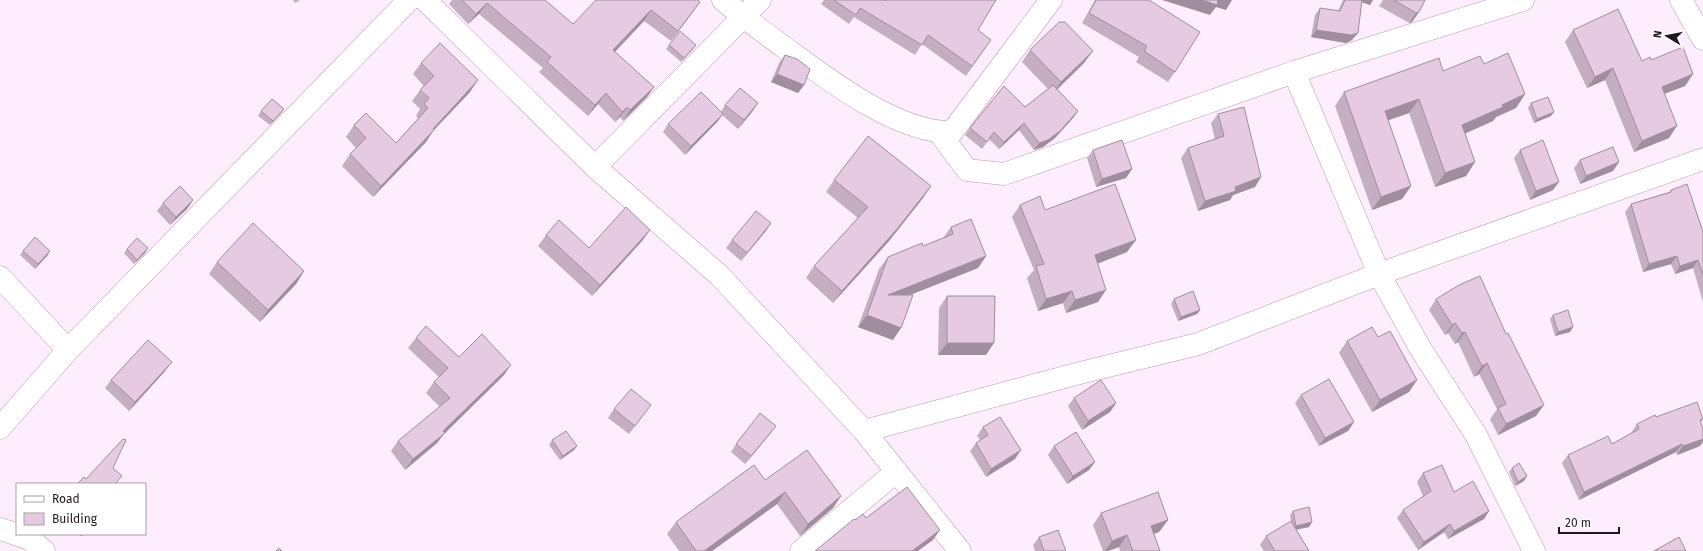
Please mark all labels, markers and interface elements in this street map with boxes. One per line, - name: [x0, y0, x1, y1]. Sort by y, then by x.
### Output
- north arrow: [1647, 16, 1687, 56]
- text: N: [1651, 30, 1665, 39]
- legend: [16, 483, 146, 535]
- text: Road: [52, 492, 80, 506]
- scale bar: [1559, 509, 1619, 535]
- text: Building: [52, 512, 98, 526]
- text: 20 m: [1565, 516, 1591, 530]

